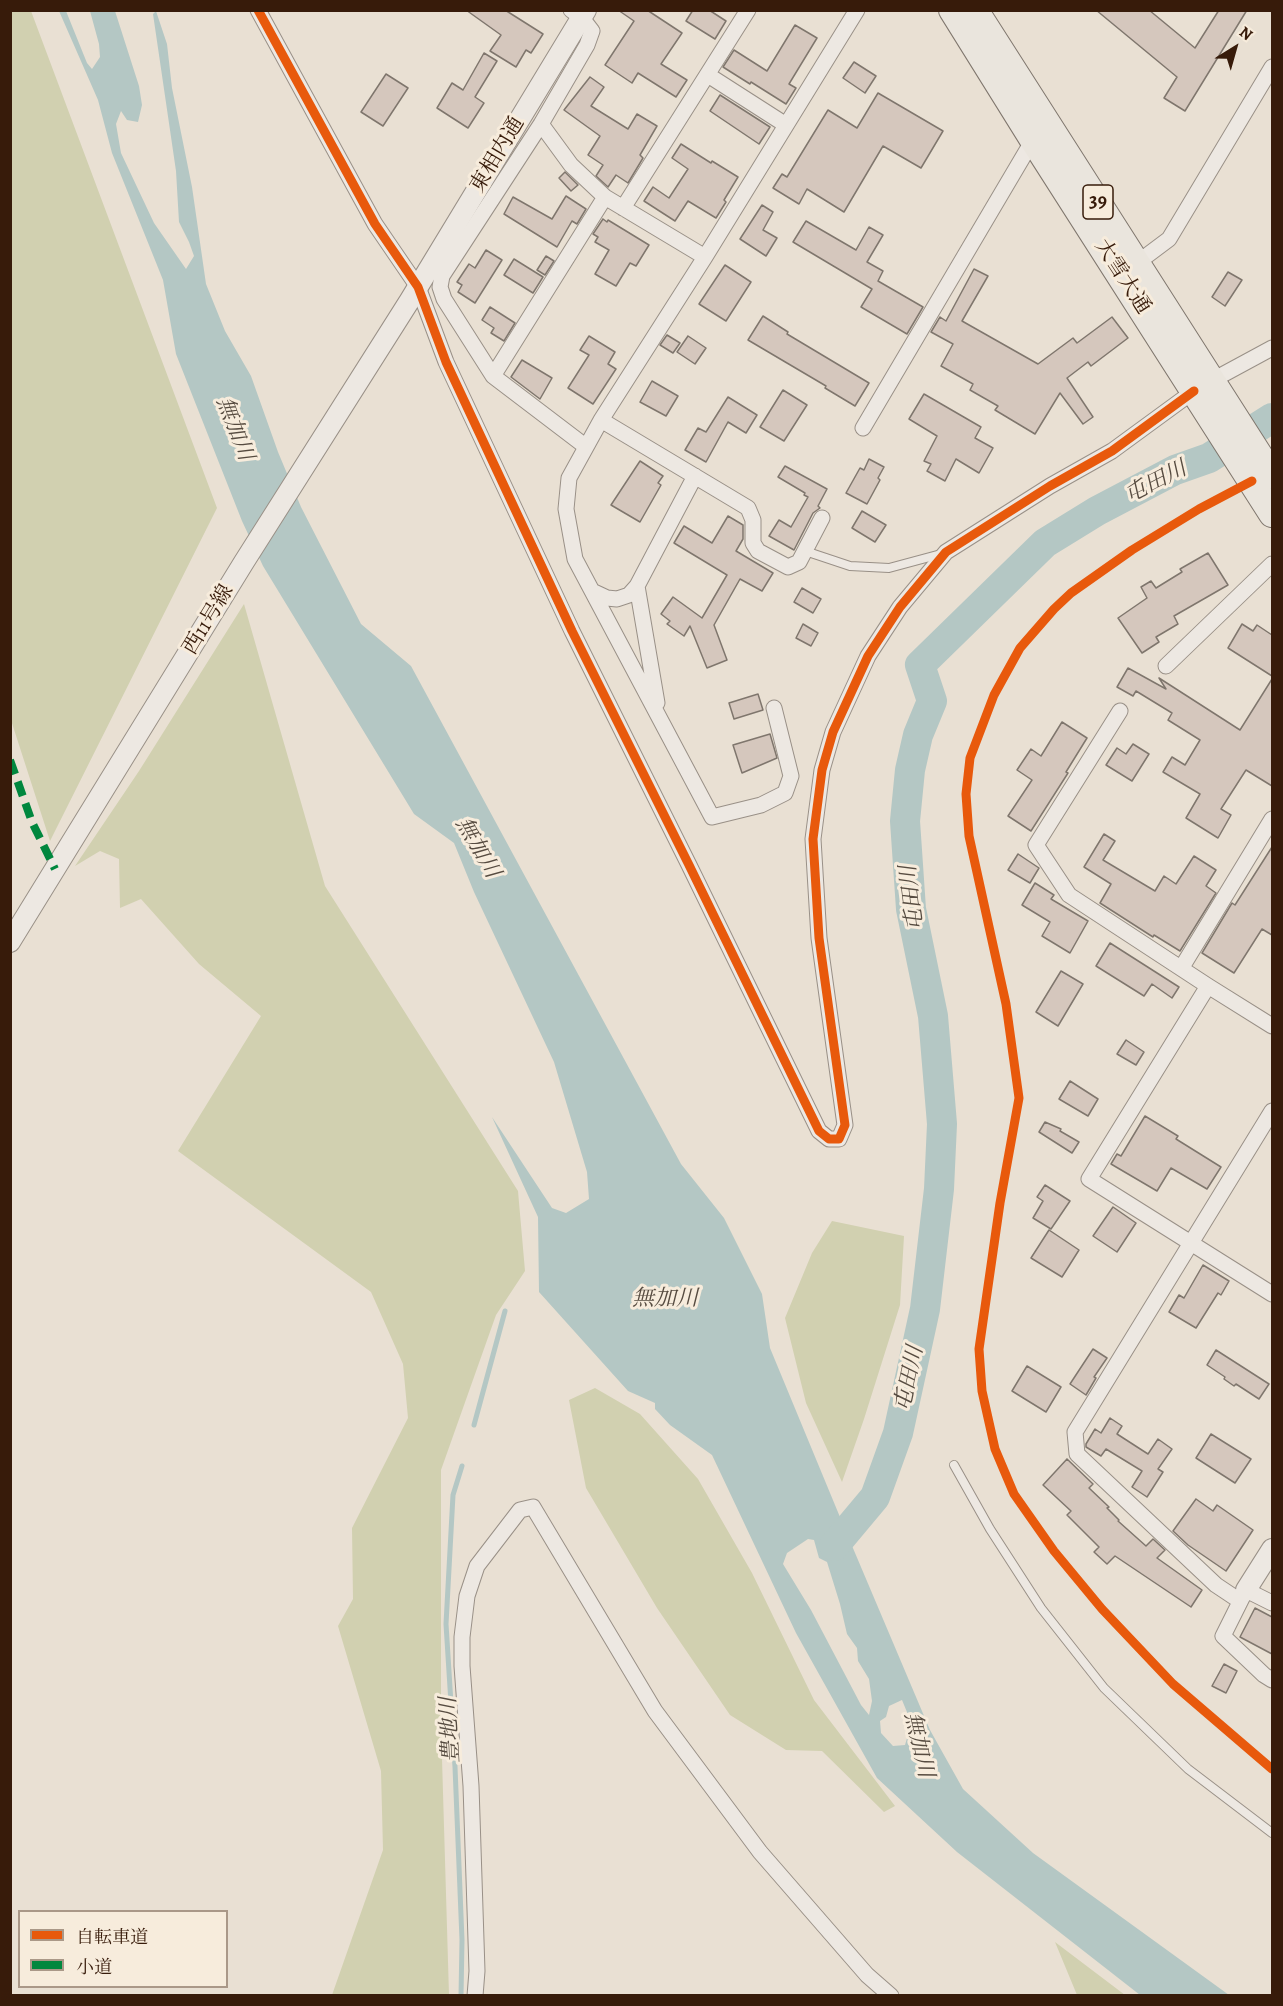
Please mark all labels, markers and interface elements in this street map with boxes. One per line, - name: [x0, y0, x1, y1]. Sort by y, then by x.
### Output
- north arrow: [1205, 18, 1265, 78]
- text: N: [1235, 21, 1257, 46]
- street label: 東相内通: [466, 113, 530, 197]
- road number: 39: [1083, 185, 1113, 219]
- street label: 大雪大通: [1089, 235, 1155, 319]
- water label: 無加川: [210, 393, 258, 465]
- water label: 屯田川: [1121, 456, 1191, 510]
- street label: 西11号線: [178, 580, 240, 660]
- water label: 無加川: [449, 813, 505, 883]
- water label: 屯田川: [896, 864, 930, 932]
- water label: 無加川: [632, 1287, 698, 1313]
- water label: 屯田川: [890, 1344, 930, 1414]
- water label: 豊地川: [436, 1696, 466, 1764]
- water label: 無加川: [898, 1710, 938, 1780]
- legend: [18, 1910, 228, 1988]
- text: 自転車道: [76, 1925, 148, 1949]
- text: 小道: [76, 1955, 112, 1979]

